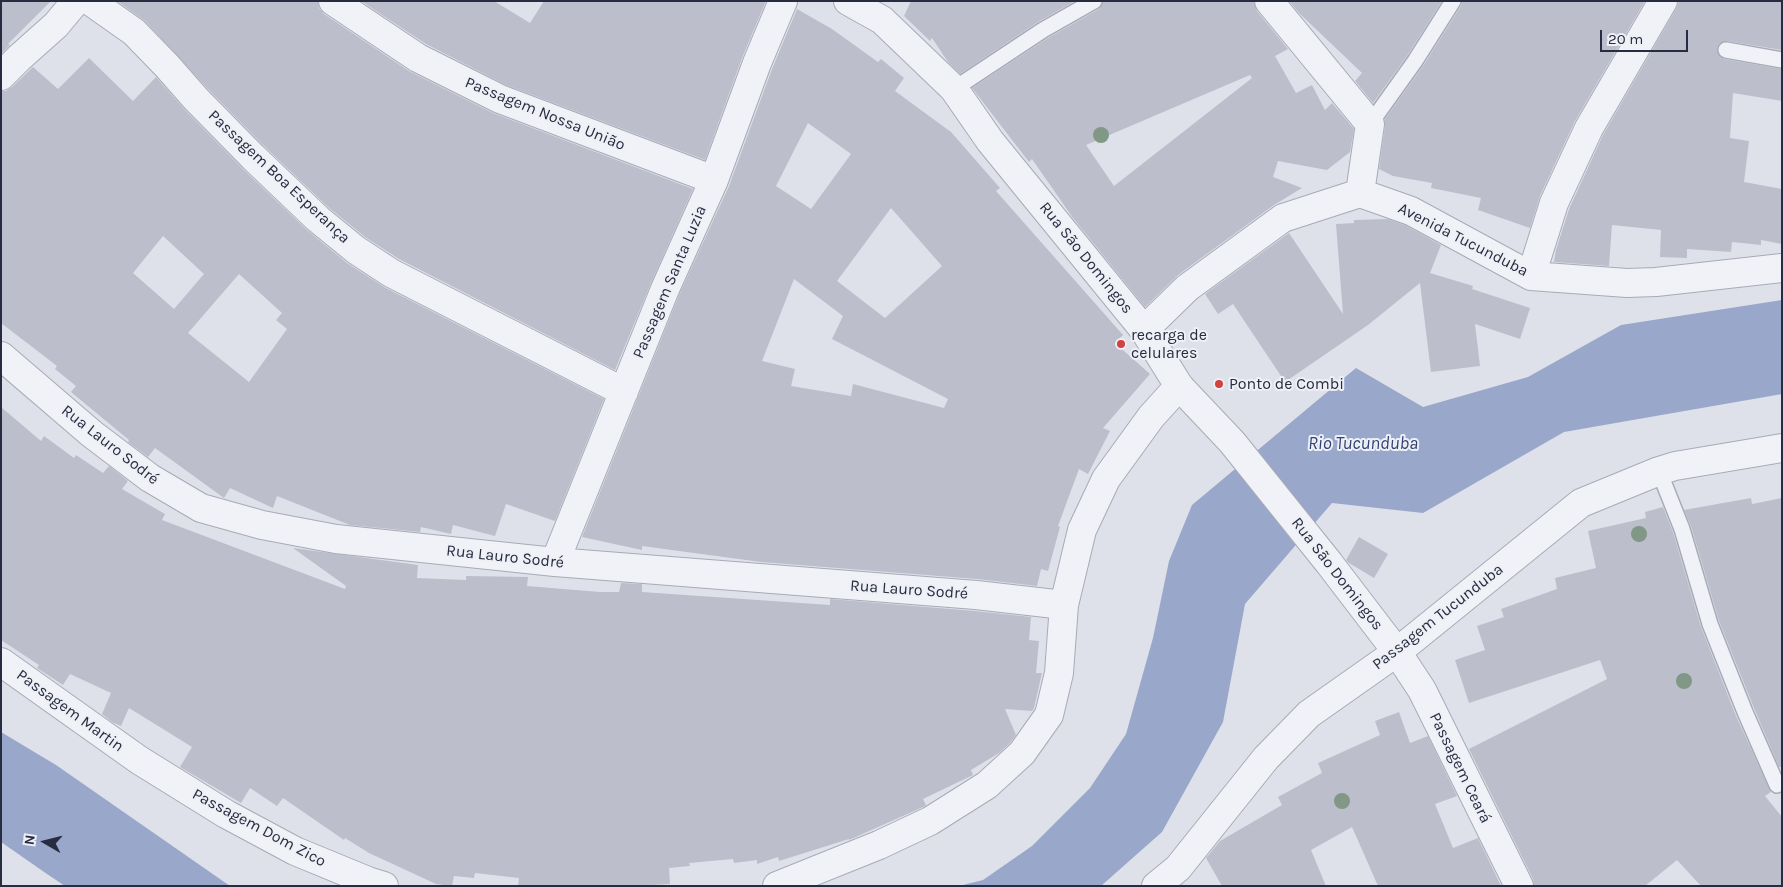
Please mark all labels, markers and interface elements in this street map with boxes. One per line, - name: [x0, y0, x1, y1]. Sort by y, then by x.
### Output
- scale bar: [1603, 20, 1690, 52]
- text: 20 m: [1608, 30, 1643, 48]
- street label: Passagem Nossa União: [462, 73, 628, 155]
- street label: Passagem Boa Esperança: [204, 106, 354, 248]
- street label: Rua São Domingos: [1035, 198, 1137, 318]
- street label: Avenida Tucunduba: [1395, 199, 1531, 281]
- street label: Passagem Santa Luzia: [629, 203, 711, 361]
- place label: recarga de celulares: [1131, 325, 1207, 363]
- marker: recarga de celulares: [1115, 338, 1127, 350]
- place label: Ponto de Combi: [1229, 374, 1344, 394]
- marker: Ponto de Combi: [1213, 378, 1225, 390]
- street label: Rua Lauro Sodré: [57, 401, 163, 489]
- water label: Rio Tucunduba: [1308, 433, 1418, 455]
- street label: Rua São Domingos: [1287, 514, 1387, 634]
- street label: Rua Lauro Sodré: [445, 541, 565, 573]
- street label: Passagem Tucunduba: [1369, 560, 1507, 674]
- street label: Rua Lauro Sodré: [849, 576, 969, 604]
- street label: Passagem Martin: [13, 666, 127, 756]
- street label: Passagem Ceará: [1425, 710, 1495, 826]
- street label: Passagem Dom Zico: [189, 785, 329, 871]
- north arrow: [20, 817, 70, 867]
- text: N: [21, 834, 39, 846]

